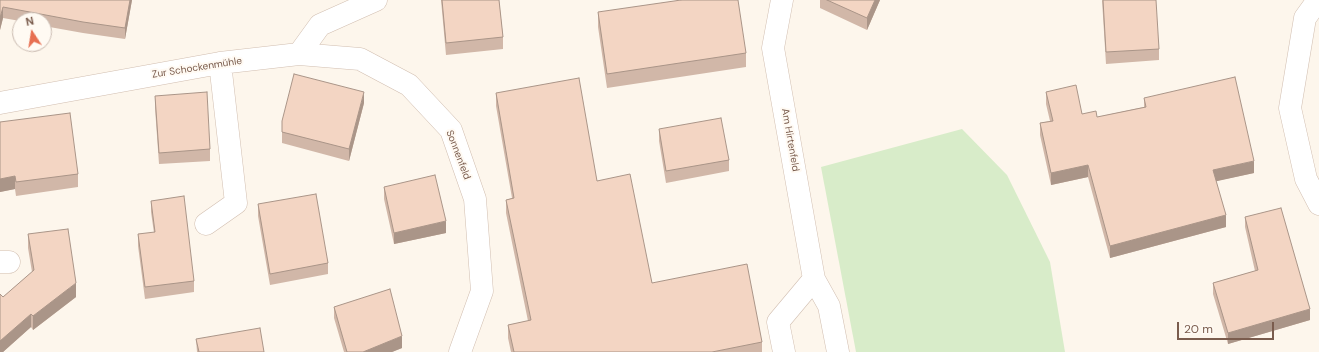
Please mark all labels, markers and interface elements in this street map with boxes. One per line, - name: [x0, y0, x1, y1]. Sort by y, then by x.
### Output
- north arrow: [12, 12, 52, 52]
- text: N: [24, 14, 35, 29]
- street label: Zur Schockenmühle: [151, 55, 243, 81]
- street label: Am Hirtenfeld: [779, 108, 801, 172]
- street label: Sonnenfeld: [443, 129, 473, 181]
- scale bar: [1179, 314, 1276, 340]
- text: 20 m: [1184, 321, 1213, 337]

